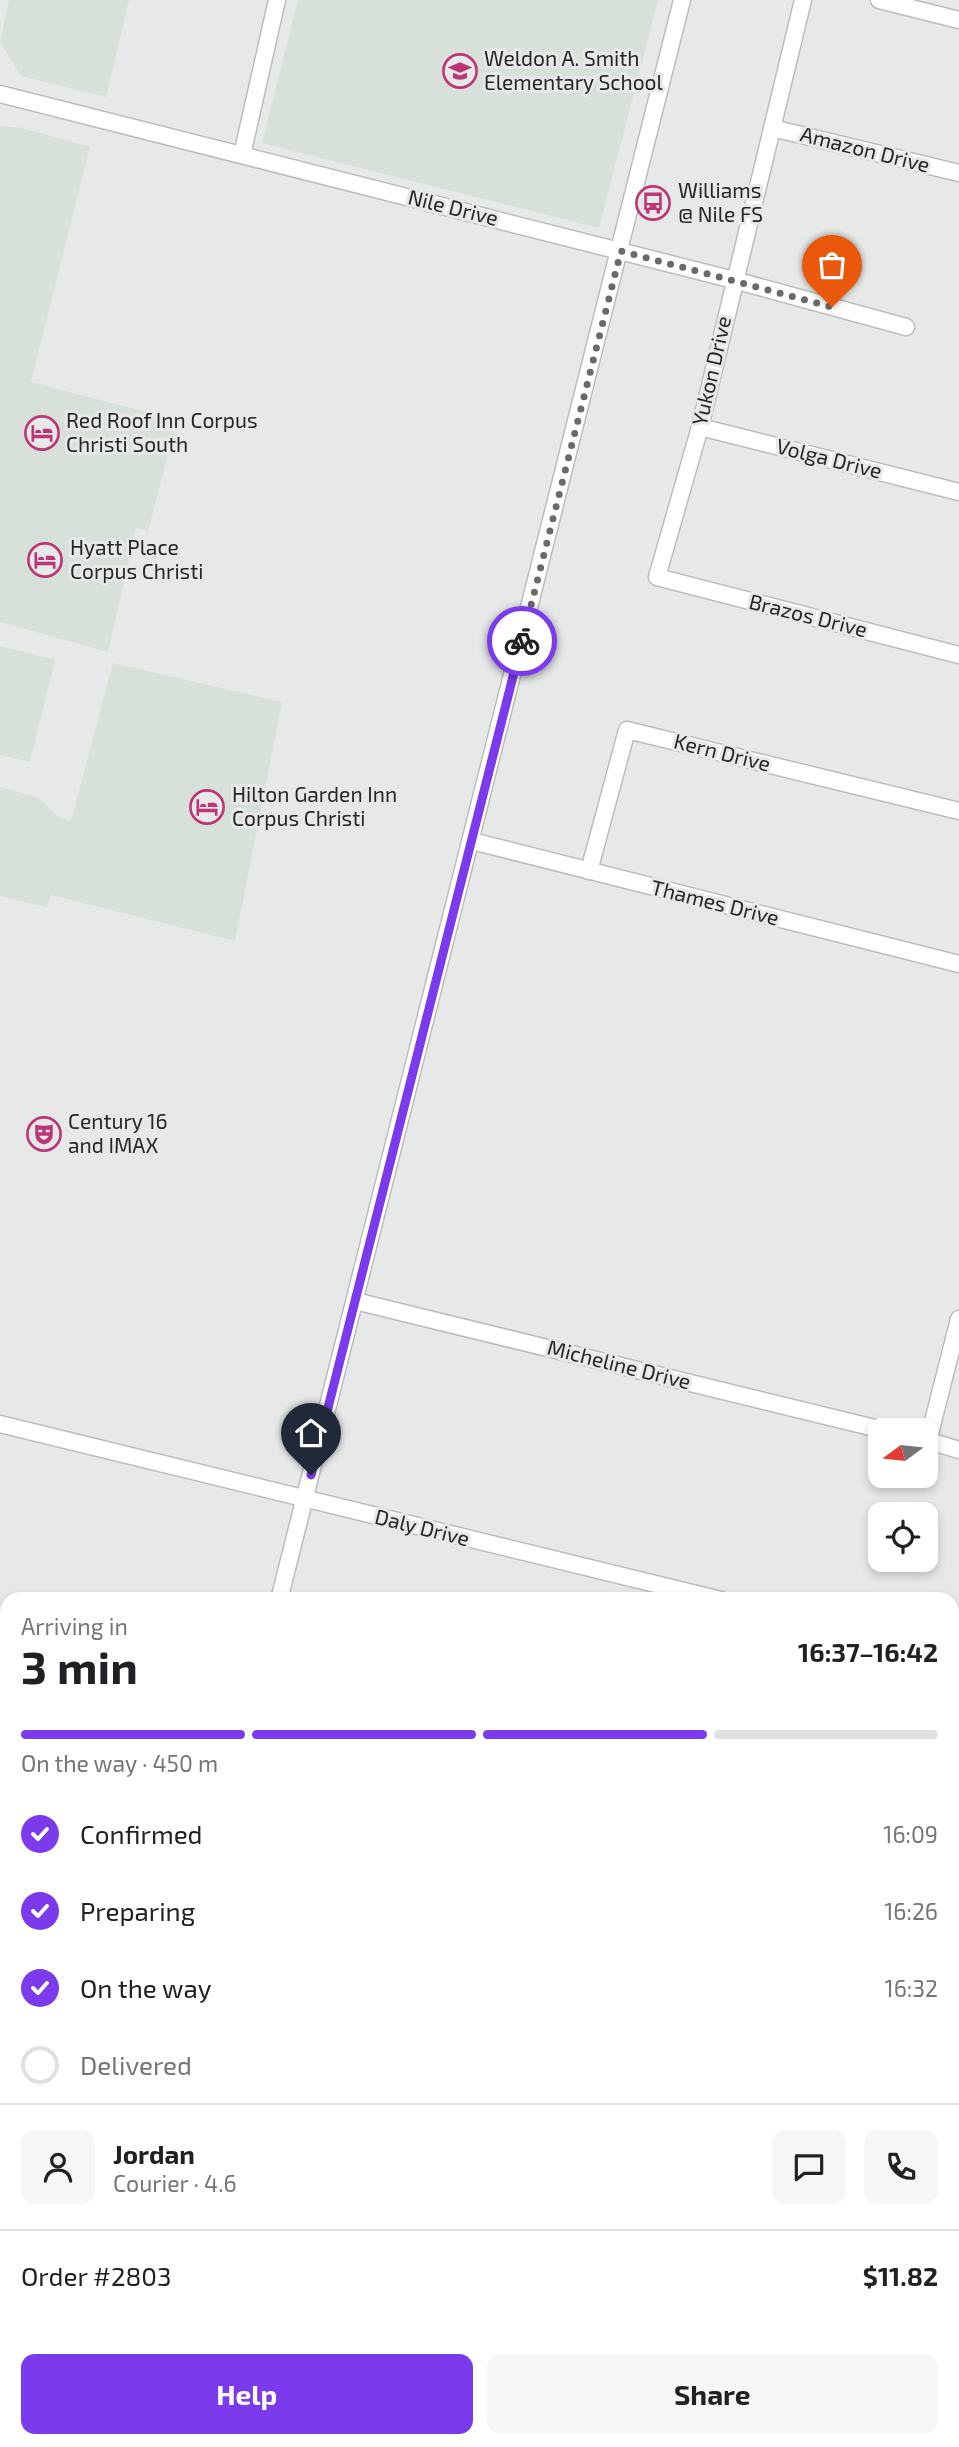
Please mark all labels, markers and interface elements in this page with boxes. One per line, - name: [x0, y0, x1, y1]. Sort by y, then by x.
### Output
- place label: Weldon A. Smith Elementary School: [484, 45, 664, 94]
- school or university icon: Weldon A. Smith Elementary School: [441, 52, 479, 90]
- street label: Amazon Drive: [798, 120, 933, 177]
- place label: Williams @ Nile FS: [678, 177, 763, 226]
- street label: Nile Drive: [406, 183, 501, 230]
- bus stop icon: Williams @ Nile FS: [634, 184, 672, 222]
- pin: [802, 235, 862, 307]
- icon: bag: [813, 246, 851, 284]
- street label: Yukon Drive: [686, 313, 735, 428]
- place label: Red Roof Inn Corpus Christi South: [66, 407, 258, 456]
- hotel icon: Red Roof Inn Corpus Christi South: [23, 414, 61, 452]
- street label: Volga Drive: [774, 432, 885, 483]
- place label: Hyatt Place Corpus Christi: [70, 534, 204, 583]
- hotel icon: Hyatt Place Corpus Christi: [26, 541, 64, 579]
- street label: Brazos Drive: [747, 588, 870, 641]
- courier: [487, 606, 557, 676]
- icon: bike: [503, 622, 541, 660]
- street label: Kern Drive: [672, 727, 773, 776]
- place label: Hilton Garden Inn Corpus Christi: [232, 781, 397, 830]
- hotel icon: Hilton Garden Inn Corpus Christi: [188, 788, 226, 826]
- street label: Thames Drive: [649, 874, 782, 929]
- place label: Century 16 and IMAX: [68, 1108, 168, 1157]
- theatre icon: Century 16 and IMAX: [25, 1115, 63, 1153]
- street label: Micheline Drive: [545, 1334, 694, 1393]
- pin: [281, 1403, 341, 1475]
- icon: home: [292, 1414, 330, 1452]
- north arrow: [868, 1418, 938, 1488]
- map controls: [868, 1418, 938, 1572]
- button: locate: [868, 1502, 938, 1572]
- street label: Daly Drive: [373, 1503, 472, 1550]
- text: Arriving in: [21, 1612, 128, 1640]
- text: 16:37–16:42: [798, 1636, 938, 1667]
- text: 3 min: [21, 1638, 138, 1693]
- text: On the way · 450 m: [21, 1749, 218, 1777]
- icon: check: [21, 1815, 59, 1853]
- text: Confirmed: [80, 1818, 203, 1849]
- text: 16:09: [883, 1820, 938, 1848]
- icon: check: [21, 1892, 59, 1930]
- text: Preparing: [80, 1895, 195, 1926]
- text: 16:26: [884, 1897, 938, 1925]
- icon: check: [21, 1969, 59, 2007]
- text: On the way: [80, 1972, 211, 2003]
- text: 16:32: [885, 1974, 938, 2002]
- text: Delivered: [80, 2049, 192, 2080]
- button: person: [21, 2130, 95, 2204]
- button: chat: [772, 2130, 846, 2204]
- button: phone: [864, 2130, 938, 2204]
- text: Jordan: [113, 2138, 195, 2169]
- text: Courier · 4.6: [113, 2169, 237, 2197]
- text: Order #2803: [21, 2260, 171, 2291]
- text: $11.82: [863, 2260, 938, 2291]
- button: Help: [21, 2354, 473, 2434]
- button: Share: [487, 2354, 938, 2434]

